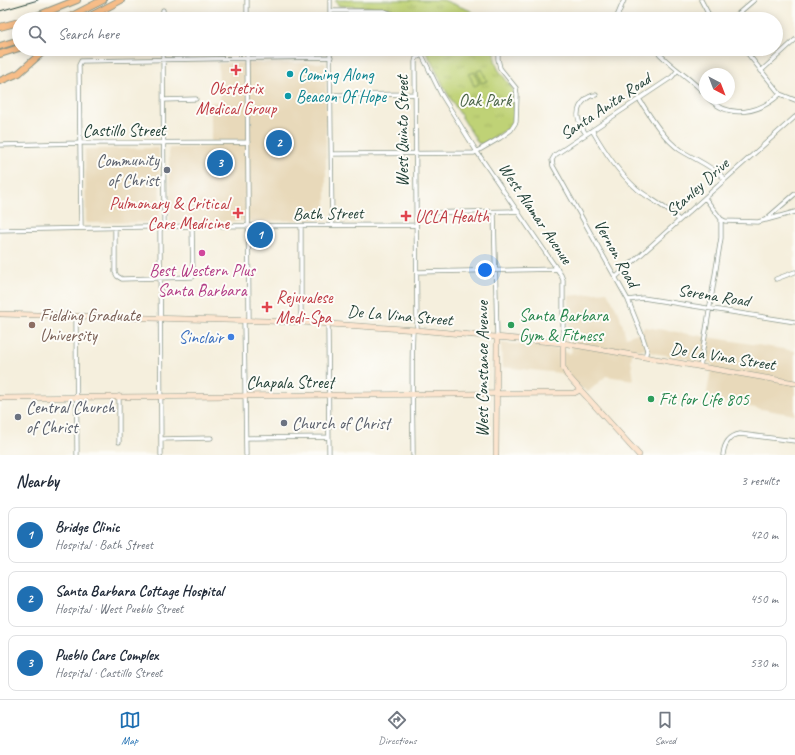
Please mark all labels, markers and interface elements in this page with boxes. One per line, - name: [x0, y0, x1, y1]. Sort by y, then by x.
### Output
- search box: [12, 12, 783, 56]
- icon: search: [26, 23, 48, 45]
- text: Search here: [58, 25, 119, 44]
- marker: Obstetrix Medical Group: [230, 64, 242, 76]
- place label: Coming Along: [298, 64, 375, 85]
- street label: Santa Anita Road: [556, 67, 657, 144]
- north arrow: [699, 68, 735, 104]
- marker: Coming Along: [285, 69, 295, 79]
- street label: West Quinto Street: [392, 73, 413, 187]
- place label: Obstetrix Medical Group: [196, 78, 278, 119]
- place label: Beacon Of Hope: [296, 86, 387, 107]
- park label: Oak Park: [459, 90, 513, 111]
- marker: Beacon Of Hope: [283, 91, 293, 101]
- street label: Castillo Street: [83, 120, 168, 141]
- pin: 2: [266, 128, 292, 158]
- pin: 3: [207, 148, 233, 178]
- place label: Community of Christ: [97, 150, 161, 191]
- street label: Stanley Drive: [661, 153, 734, 221]
- street label: West Alamar Avenue: [494, 159, 578, 269]
- marker: Community of Christ: [162, 165, 172, 175]
- place label: Pulmonary & Critical Care Medicine: [109, 193, 232, 234]
- street label: Bath Street: [293, 202, 366, 225]
- place label: UCLA Health: [415, 206, 489, 227]
- marker: Pulmonary & Critical Care Medicine: [232, 207, 244, 219]
- marker: UCLA Health: [400, 210, 412, 222]
- street label: Vernon Road: [589, 216, 645, 293]
- pin: 1: [247, 220, 273, 250]
- marker: Best Western Plus Santa Barbara: [197, 248, 207, 258]
- place label: Best Western Plus Santa Barbara: [149, 260, 256, 301]
- your location: [475, 260, 495, 280]
- street label: Serena Road: [677, 279, 754, 312]
- place label: Rejuvalese Medi-Spa: [276, 287, 334, 328]
- street label: West Constance Avenue: [472, 299, 493, 437]
- street label: De La Vina Street: [347, 300, 456, 331]
- marker: Rejuvalese Medi-Spa: [261, 301, 273, 313]
- place label: Fielding Graduate University: [40, 305, 142, 346]
- place label: Santa Barbara Gym & Fitness: [519, 305, 609, 346]
- marker: Fielding Graduate University: [27, 320, 37, 330]
- marker: Santa Barbara Gym & Fitness: [506, 320, 516, 330]
- place label: Sinclair: [179, 327, 225, 348]
- marker: Sinclair: [226, 332, 236, 342]
- street label: De La Vina Street: [669, 338, 779, 375]
- street label: Chapala Street: [246, 372, 336, 393]
- place label: Fit for Life 805: [659, 389, 750, 410]
- marker: Fit for Life 805: [646, 394, 656, 404]
- place label: Central Church of Christ: [26, 397, 116, 438]
- marker: Central Church of Christ: [13, 412, 23, 422]
- place label: Church of Christ: [292, 413, 393, 434]
- marker: Church of Christ: [279, 418, 289, 428]
- text: Nearby: [16, 471, 59, 492]
- text: 3 results: [741, 473, 779, 489]
- text: Bridge Clinic: [55, 518, 120, 537]
- text: 1: [27, 527, 33, 543]
- text: 420 m: [750, 527, 778, 543]
- text: Hospital · Bath Street: [55, 537, 153, 553]
- text: Santa Barbara Cottage Hospital: [55, 582, 223, 601]
- text: 2: [27, 591, 33, 607]
- text: 450 m: [750, 591, 778, 607]
- text: Hospital · West Pueblo Street: [55, 601, 183, 617]
- text: Pueblo Care Complex: [55, 646, 158, 665]
- text: 3: [27, 655, 33, 671]
- text: 530 m: [750, 655, 778, 671]
- text: Hospital · Castillo Street: [55, 665, 162, 681]
- tab: Map: [119, 709, 141, 747]
- tab: Directions: [378, 709, 417, 747]
- tab: Saved: [654, 709, 676, 747]

